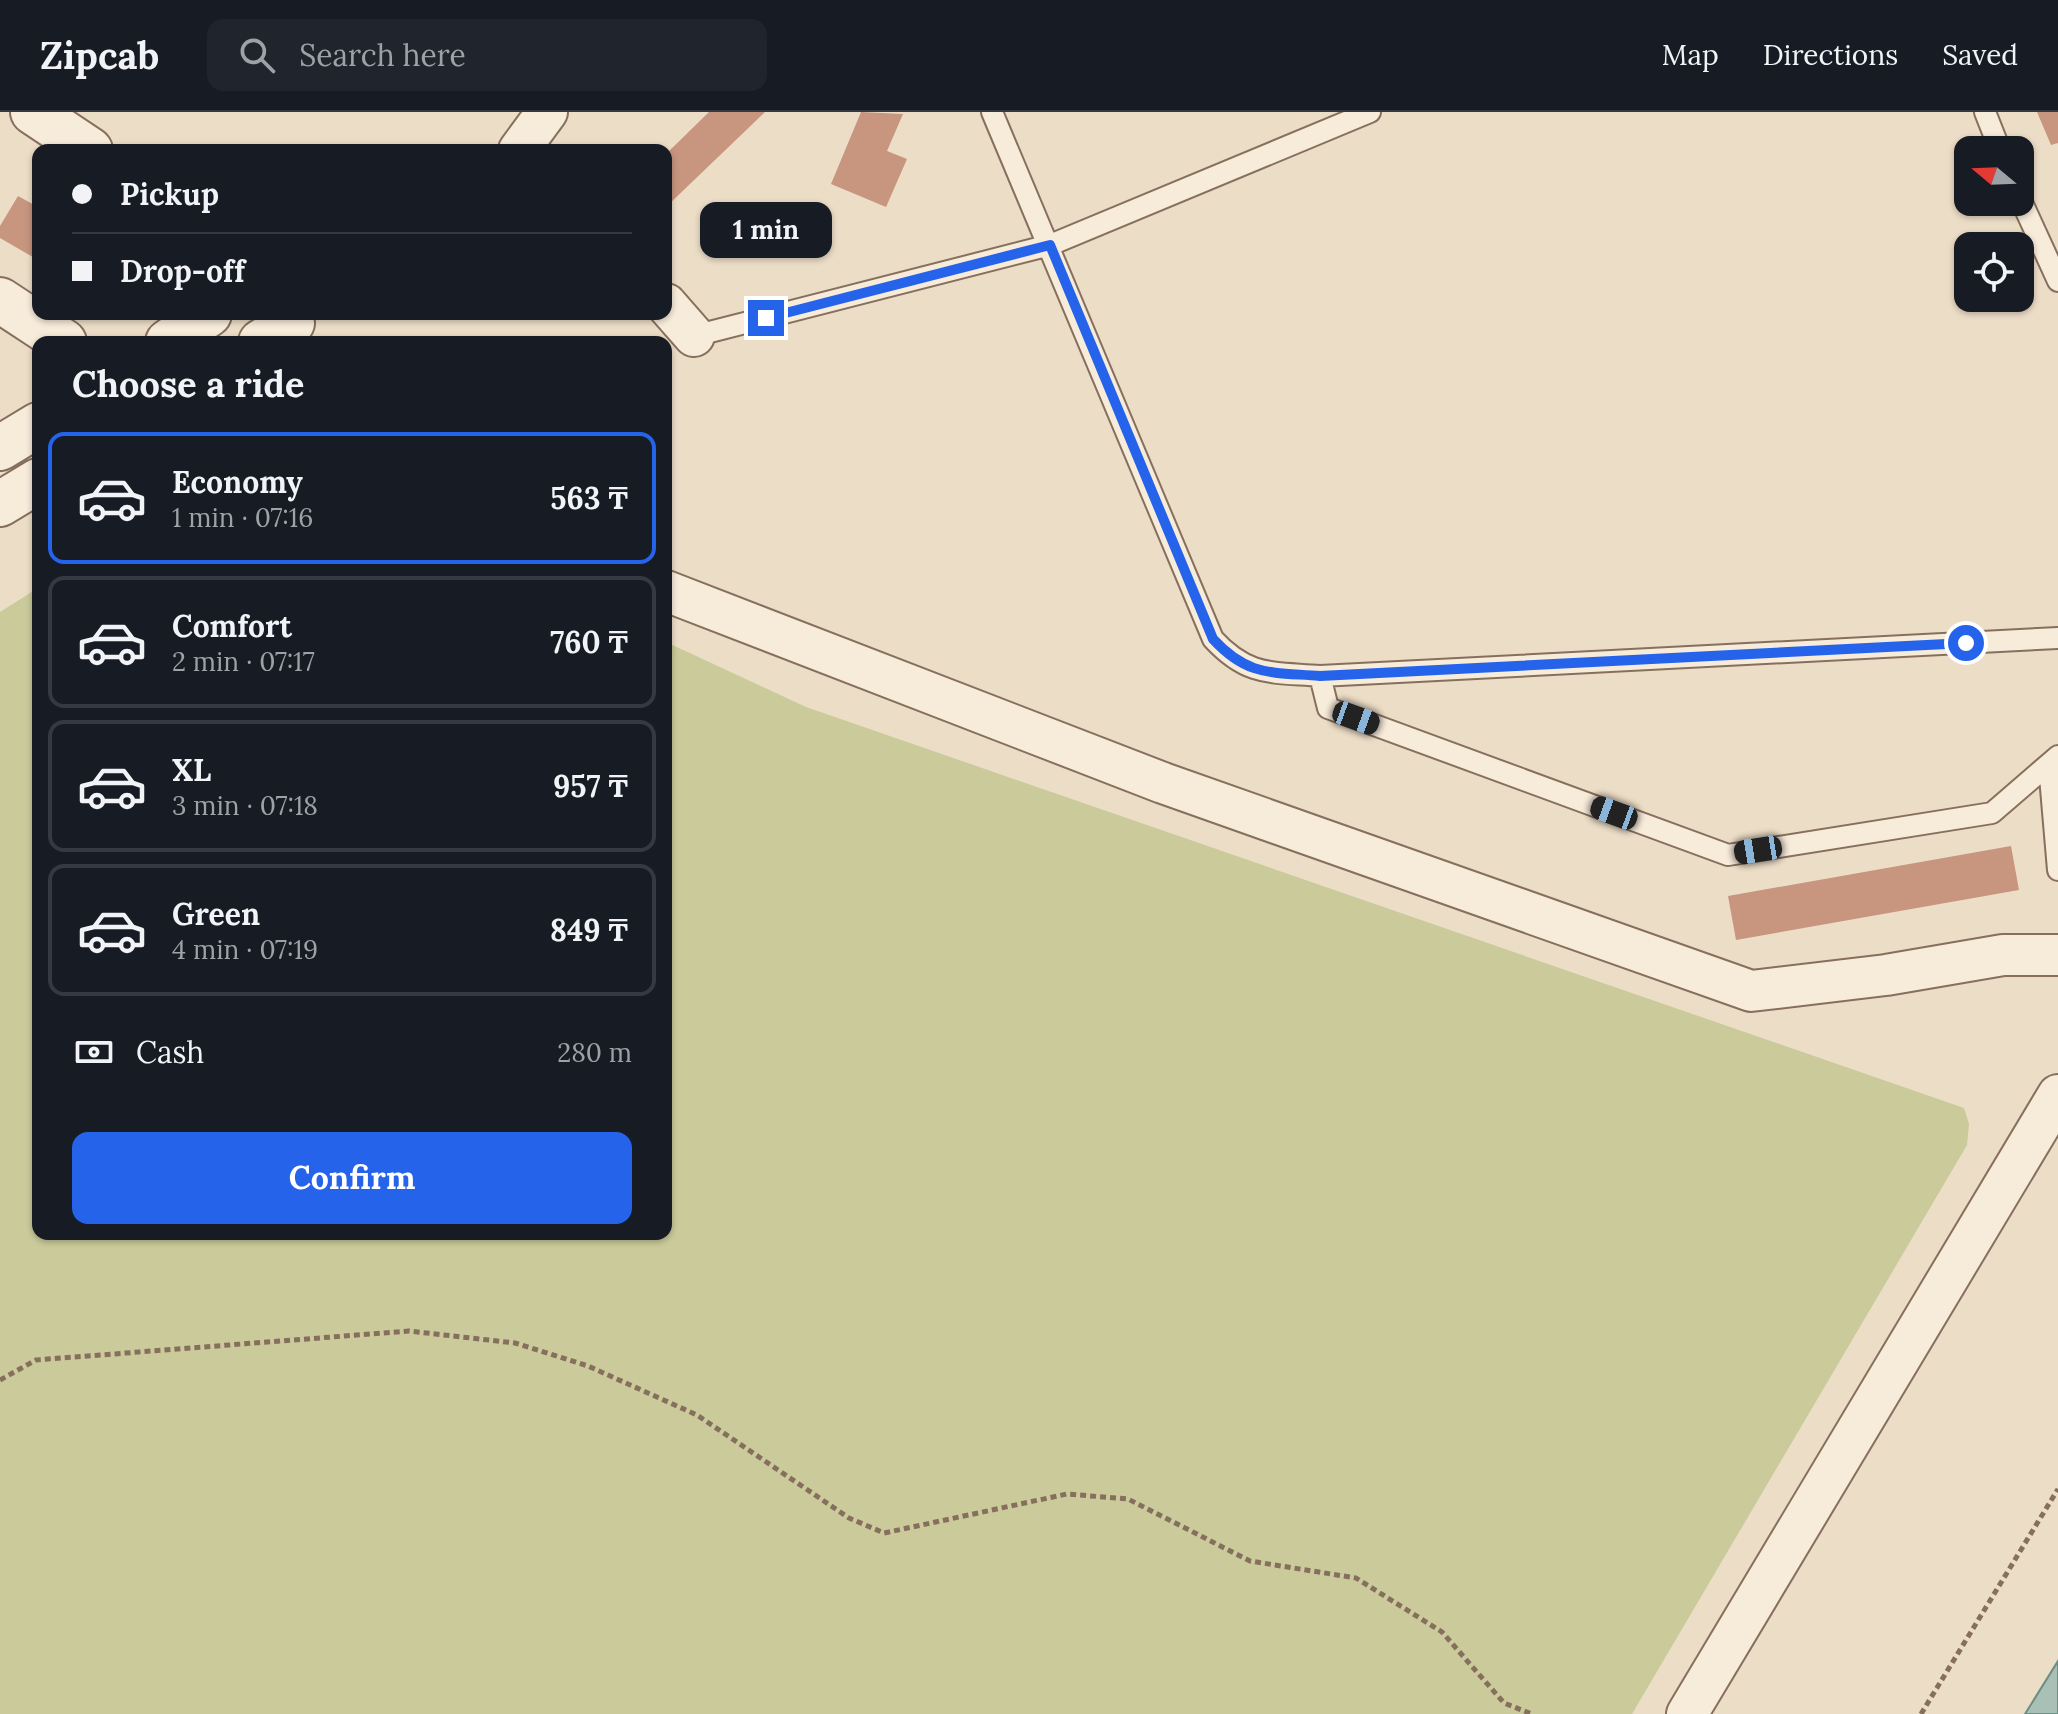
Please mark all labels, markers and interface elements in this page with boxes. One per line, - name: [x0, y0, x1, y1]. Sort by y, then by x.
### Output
- search box: [207, 19, 767, 91]
- text: Zipcab: [40, 31, 159, 79]
- icon: search: [235, 33, 279, 77]
- text: Search here: [299, 36, 466, 74]
- text: Map: [1662, 37, 1719, 73]
- text: Directions: [1763, 37, 1898, 73]
- text: Saved: [1942, 37, 2018, 73]
- north arrow: [1954, 136, 2034, 216]
- map controls: [1954, 136, 2034, 312]
- text: Pickup: [120, 175, 219, 213]
- callout: 1 min: [700, 202, 832, 258]
- text: 1 min: [733, 213, 799, 246]
- button: locate: [1954, 232, 2034, 312]
- text: Drop-off: [120, 252, 245, 290]
- route end: [748, 300, 784, 336]
- text: Choose a ride: [72, 361, 304, 407]
- icon: car: [76, 462, 148, 534]
- text: Economy: [172, 463, 303, 501]
- text: 563 ₸: [550, 479, 628, 517]
- text: 1 min · 07:16: [172, 501, 313, 534]
- icon: car: [76, 606, 148, 678]
- text: Comfort: [172, 607, 292, 645]
- text: 760 ₸: [550, 623, 628, 661]
- route start: [1948, 625, 1984, 661]
- text: 2 min · 07:17: [172, 645, 315, 678]
- car: [1329, 699, 1383, 737]
- icon: car: [76, 750, 148, 822]
- text: XL: [172, 751, 211, 789]
- text: 957 ₸: [553, 767, 628, 805]
- text: 3 min · 07:18: [172, 789, 318, 822]
- car: [1587, 794, 1641, 832]
- car: [1732, 834, 1784, 866]
- icon: car: [76, 894, 148, 966]
- text: Green: [172, 895, 260, 933]
- text: 849 ₸: [550, 911, 628, 949]
- text: 4 min · 07:19: [172, 933, 318, 966]
- icon: cash: [72, 1030, 116, 1074]
- text: Cash: [136, 1033, 204, 1071]
- text: 280 m: [557, 1036, 632, 1069]
- button: Confirm: [72, 1132, 632, 1224]

